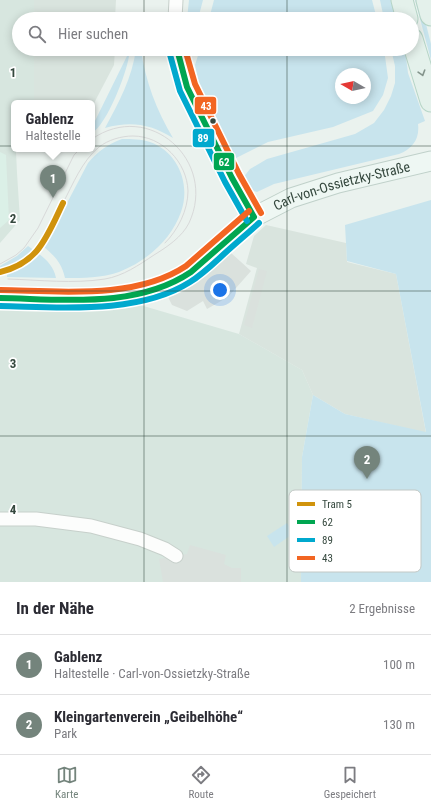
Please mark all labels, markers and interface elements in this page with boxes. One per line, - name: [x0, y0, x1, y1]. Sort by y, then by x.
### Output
- search box: [12, 12, 419, 56]
- icon: search: [26, 23, 48, 45]
- text: Hier suchen: [58, 25, 128, 43]
- text: 1: [10, 65, 16, 80]
- north arrow: [335, 68, 371, 104]
- one-way arrow: [417, 69, 426, 76]
- line badge: 43: [194, 96, 217, 115]
- popup: [11, 100, 95, 152]
- text: 43: [200, 100, 212, 113]
- text: Gablenz: [25, 110, 74, 128]
- unlabelled marker: [208, 116, 218, 126]
- text: Haltestelle: [25, 128, 81, 143]
- line badge: 89: [192, 128, 215, 148]
- text: 89: [197, 132, 209, 145]
- line badge: 62: [213, 152, 235, 171]
- text: 62: [218, 156, 230, 169]
- street label: Carl-von-Ossietzky-Straße: [271, 158, 412, 214]
- pin: 1: [40, 165, 66, 198]
- text: 2: [10, 211, 17, 226]
- your location: [210, 280, 230, 300]
- text: 3: [10, 356, 16, 371]
- pin: 2: [354, 446, 380, 479]
- legend: [289, 490, 421, 572]
- text: Tram 5: [322, 498, 352, 511]
- text: 4: [10, 502, 17, 517]
- text: 62: [322, 516, 333, 529]
- text: 89: [322, 534, 333, 547]
- text: 43: [322, 552, 333, 565]
- text: In der Nähe: [16, 598, 94, 618]
- text: 2 Ergebnisse: [349, 601, 415, 616]
- text: Gablenz: [54, 648, 102, 666]
- text: 1: [26, 657, 32, 672]
- text: 100 m: [383, 657, 415, 672]
- text: Haltestelle · Carl-von-Ossietzky-Straße: [54, 666, 250, 681]
- text: Kleingartenverein „Geibelhöhe“: [54, 708, 243, 726]
- text: 2: [26, 717, 32, 732]
- text: 130 m: [383, 717, 415, 732]
- text: Park: [54, 726, 77, 741]
- tab: Karte: [55, 764, 78, 801]
- tab: Route: [189, 764, 214, 801]
- tab: Gespeichert: [324, 764, 376, 801]

